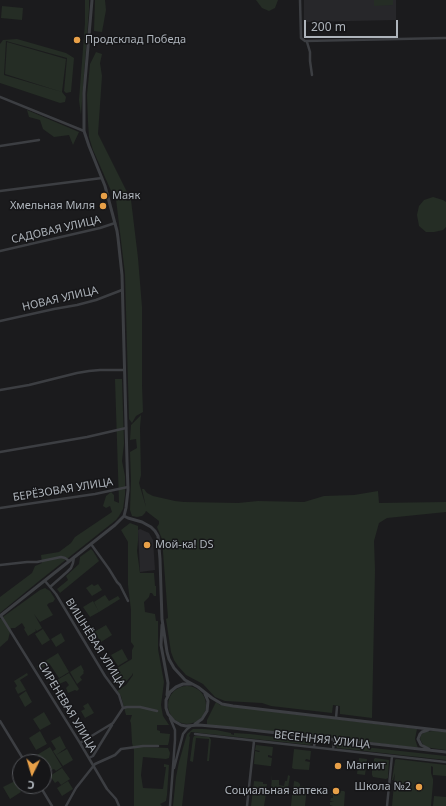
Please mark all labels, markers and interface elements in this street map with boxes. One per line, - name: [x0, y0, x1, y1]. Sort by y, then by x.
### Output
- scale bar: [306, 12, 400, 38]
- text: 200 m: [311, 18, 346, 35]
- place label: Продсклад Победа: [85, 33, 186, 47]
- marker: Продсклад Победа: [72, 35, 82, 45]
- place label: Маяк: [112, 189, 140, 203]
- marker: Маяк: [99, 191, 109, 201]
- place label: Хмельная Миля: [10, 199, 95, 213]
- marker: Хмельная Миля: [98, 201, 108, 211]
- street label: САДОВАЯ УЛИЦА: [10, 213, 102, 247]
- street label: НОВАЯ УЛИЦА: [21, 284, 99, 314]
- street label: БЕРЁЗОВАЯ УЛИЦА: [12, 476, 114, 504]
- place label: Мой-ка! DS: [155, 538, 214, 552]
- marker: Мой-ка! DS: [142, 540, 152, 550]
- street label: ВИШНЁВАЯ УЛИЦА: [62, 596, 128, 690]
- street label: СИРЕНЕВАЯ УЛИЦА: [35, 659, 99, 755]
- street label: ВЕСЕННЯЯ УЛИЦА: [273, 728, 371, 752]
- north arrow: [12, 754, 52, 794]
- place label: Магнит: [346, 759, 386, 773]
- marker: Магнит: [333, 761, 343, 771]
- text: С: [27, 778, 35, 793]
- place label: Школа №2: [355, 780, 411, 794]
- marker: Школа №2: [414, 782, 424, 792]
- place label: Социальная аптека: [225, 784, 328, 798]
- marker: Социальная аптека: [331, 786, 341, 796]

